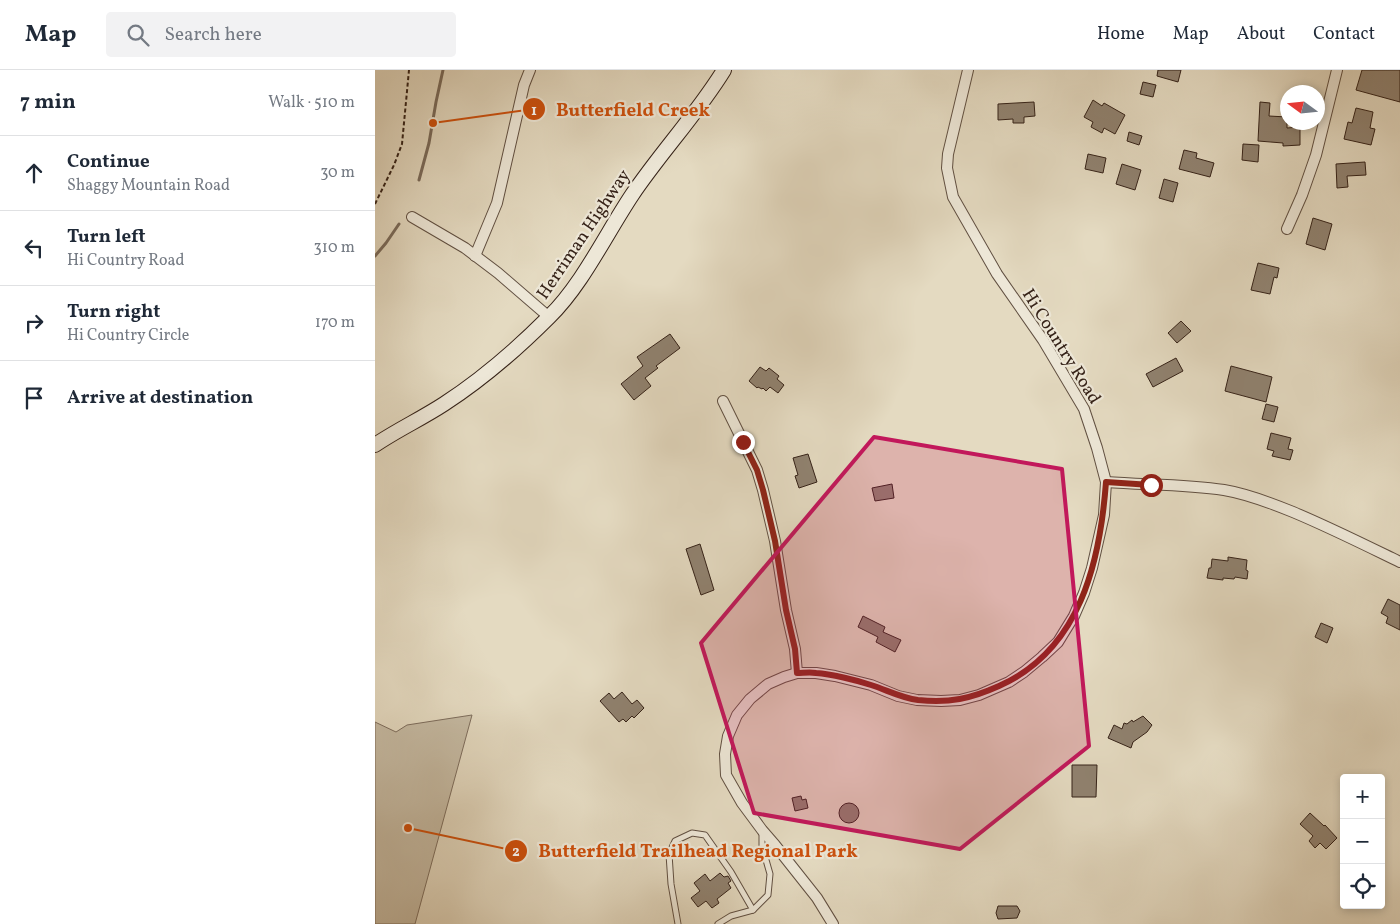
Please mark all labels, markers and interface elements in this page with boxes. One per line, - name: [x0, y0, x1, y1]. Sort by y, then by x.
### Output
- search box: [106, 12, 456, 57]
- text: Map: [25, 18, 76, 52]
- icon: search: [124, 21, 152, 49]
- text: Search here: [164, 22, 262, 48]
- text: Home: [1097, 22, 1145, 47]
- text: Map: [1173, 22, 1209, 47]
- text: About: [1237, 22, 1285, 47]
- text: Contact: [1313, 22, 1375, 47]
- north arrow: [1280, 85, 1325, 130]
- text: 7 min: [20, 88, 76, 117]
- text: Walk · 510 m: [268, 92, 355, 114]
- callout: Butterfield Creek: [521, 92, 721, 126]
- text: Butterfield Creek: [556, 98, 711, 124]
- text: 1: [531, 101, 537, 122]
- text: Continue: [67, 149, 150, 175]
- icon: ahead: [20, 159, 48, 187]
- text: 30 m: [320, 162, 355, 184]
- street label: Herriman Highway: [531, 165, 637, 305]
- text: Shaggy Mountain Road: [67, 175, 230, 197]
- text: Turn left: [67, 224, 146, 250]
- icon: left: [20, 234, 48, 262]
- text: 310 m: [314, 237, 355, 259]
- text: Hi Country Road: [67, 250, 184, 272]
- street label: Hi Country Road: [1015, 284, 1106, 409]
- text: Turn right: [67, 299, 160, 325]
- icon: right: [20, 309, 48, 337]
- text: 170 m: [315, 312, 355, 334]
- text: Hi Country Circle: [67, 325, 189, 347]
- icon: arrive: [20, 384, 48, 412]
- text: Arrive at destination: [67, 385, 253, 411]
- route end: [732, 431, 755, 454]
- route start: [1140, 474, 1163, 497]
- map controls: [1340, 774, 1385, 909]
- button: +: [1340, 774, 1385, 819]
- button: −: [1340, 819, 1385, 864]
- callout: Butterfield Trailhead Regional Park: [503, 834, 868, 868]
- text: Butterfield Trailhead Regional Park: [538, 839, 858, 865]
- text: 2: [512, 842, 520, 863]
- button: locate: [1340, 864, 1385, 909]

